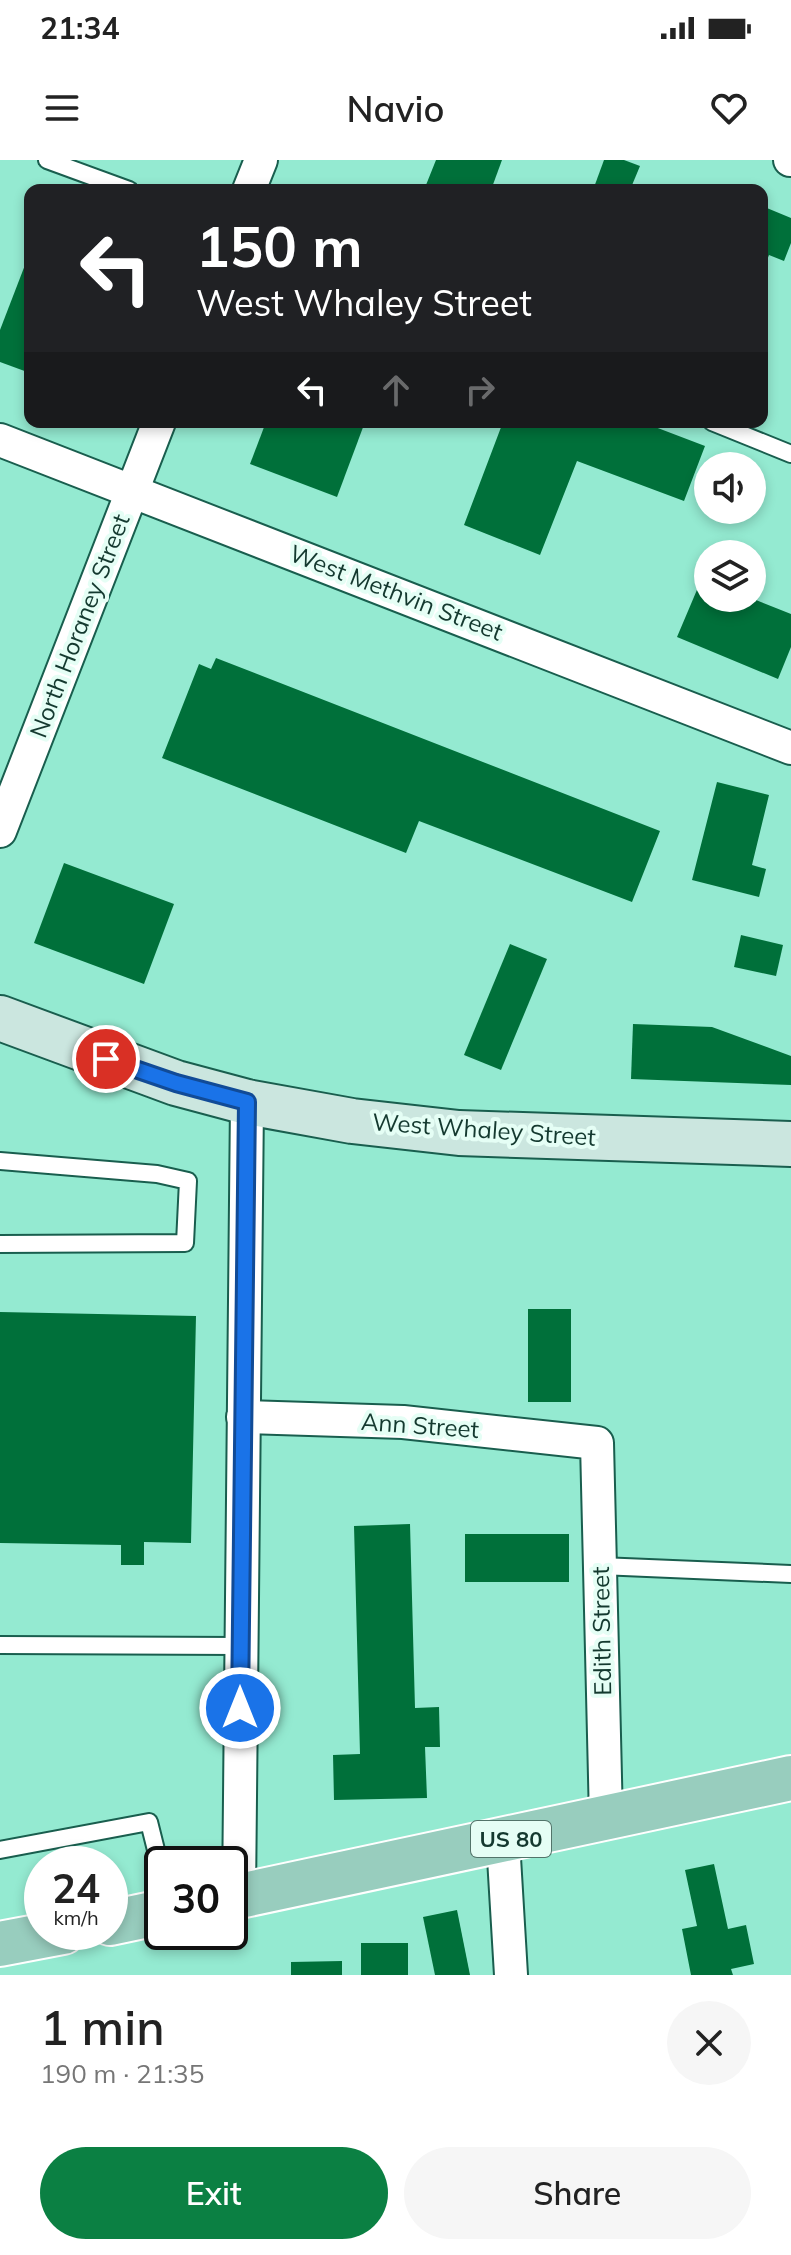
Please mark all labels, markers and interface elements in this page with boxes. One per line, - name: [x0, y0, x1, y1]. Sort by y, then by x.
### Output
- text: 21:34: [40, 9, 119, 47]
- icon: menu: [40, 86, 84, 130]
- text: Navio: [347, 86, 444, 131]
- icon: heart: [707, 86, 751, 130]
- text: 150 m: [196, 211, 363, 281]
- icon: left: [64, 216, 168, 320]
- text: West Whaley Street: [196, 280, 532, 325]
- icon: left: [290, 368, 334, 412]
- icon: ahead: [374, 368, 418, 412]
- icon: right: [458, 368, 502, 412]
- map controls: [694, 452, 766, 612]
- button: sound: [694, 452, 766, 524]
- street label: North Horaney Street: [23, 510, 136, 742]
- street label: West Methvin Street: [286, 538, 507, 647]
- button: layers: [694, 540, 766, 612]
- pin: [72, 1025, 140, 1093]
- icon: arrive: [84, 1037, 128, 1081]
- street label: West Whaley Street: [371, 1106, 597, 1152]
- street label: Ann Street: [360, 1406, 480, 1444]
- street label: Edith Street: [585, 1566, 617, 1696]
- position arrow: [198, 1666, 282, 1750]
- road number: US 80: [471, 1821, 551, 1857]
- speed limit sign: 30: [144, 1846, 248, 1950]
- text: 24: [52, 1863, 100, 1913]
- text: km/h: [53, 1905, 99, 1930]
- text: 1 min: [40, 1997, 165, 2057]
- button: close: [667, 2001, 751, 2085]
- text: 190 m · 21:35: [40, 2057, 204, 2090]
- button: Exit: [40, 2147, 388, 2239]
- button: Share: [404, 2147, 751, 2239]

